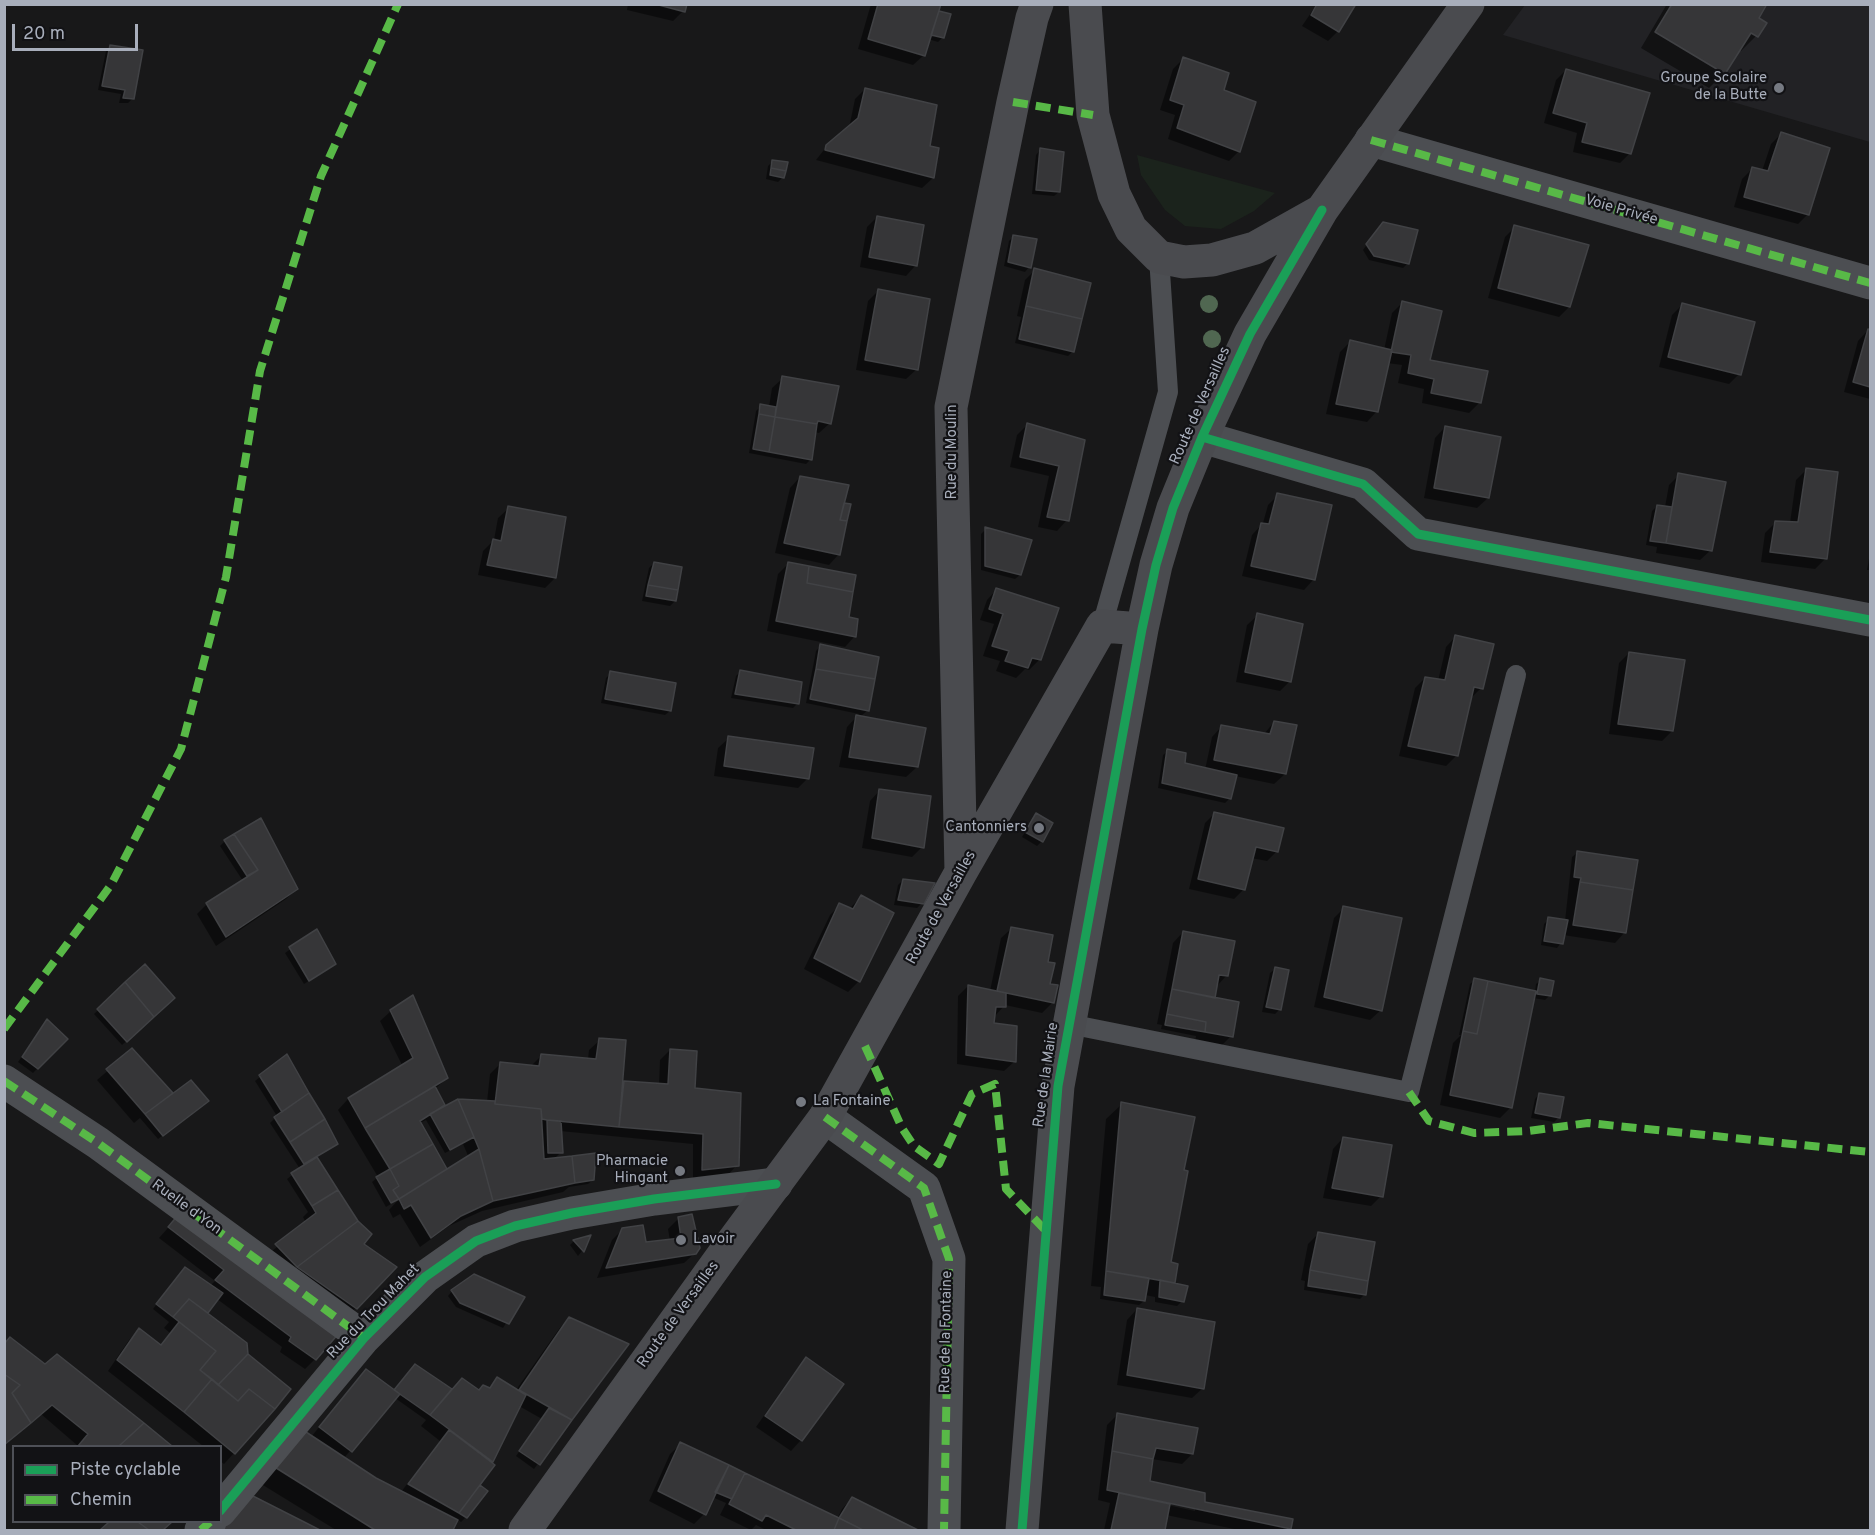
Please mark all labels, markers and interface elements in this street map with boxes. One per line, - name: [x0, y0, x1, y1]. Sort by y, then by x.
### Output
- scale bar: [15, 12, 141, 50]
- text: 20 m: [23, 23, 65, 46]
- place label: Groupe Scolaire de la Butte: [1660, 70, 1767, 105]
- marker: Groupe Scolaire de la Butte: [1772, 81, 1786, 95]
- street label: Voie Privée: [1583, 192, 1659, 230]
- street label: Route de Versailles: [1167, 344, 1235, 468]
- street label: Rue du Moulin: [944, 404, 962, 500]
- place label: Cantonniers: [945, 819, 1027, 837]
- marker: Cantonniers: [1032, 821, 1046, 835]
- street label: Route de Versailles: [903, 848, 981, 968]
- street label: Rue de la Mairie: [1031, 1021, 1063, 1129]
- place label: La Fontaine: [813, 1093, 891, 1111]
- marker: La Fontaine: [794, 1095, 808, 1109]
- place label: Pharmacie Hingant: [596, 1153, 668, 1188]
- marker: Pharmacie Hingant: [673, 1164, 687, 1178]
- street label: Ruelle d'Yon: [147, 1177, 225, 1239]
- place label: Lavoir: [693, 1231, 735, 1249]
- marker: Lavoir: [674, 1233, 688, 1247]
- street label: Route de Versailles: [634, 1258, 724, 1372]
- street label: Rue du Trou Mahet: [324, 1261, 424, 1363]
- street label: Rue de la Fontaine: [937, 1270, 957, 1394]
- legend: [12, 1445, 222, 1523]
- text: Piste cyclable: [70, 1459, 181, 1482]
- text: Chemin: [70, 1489, 132, 1512]

